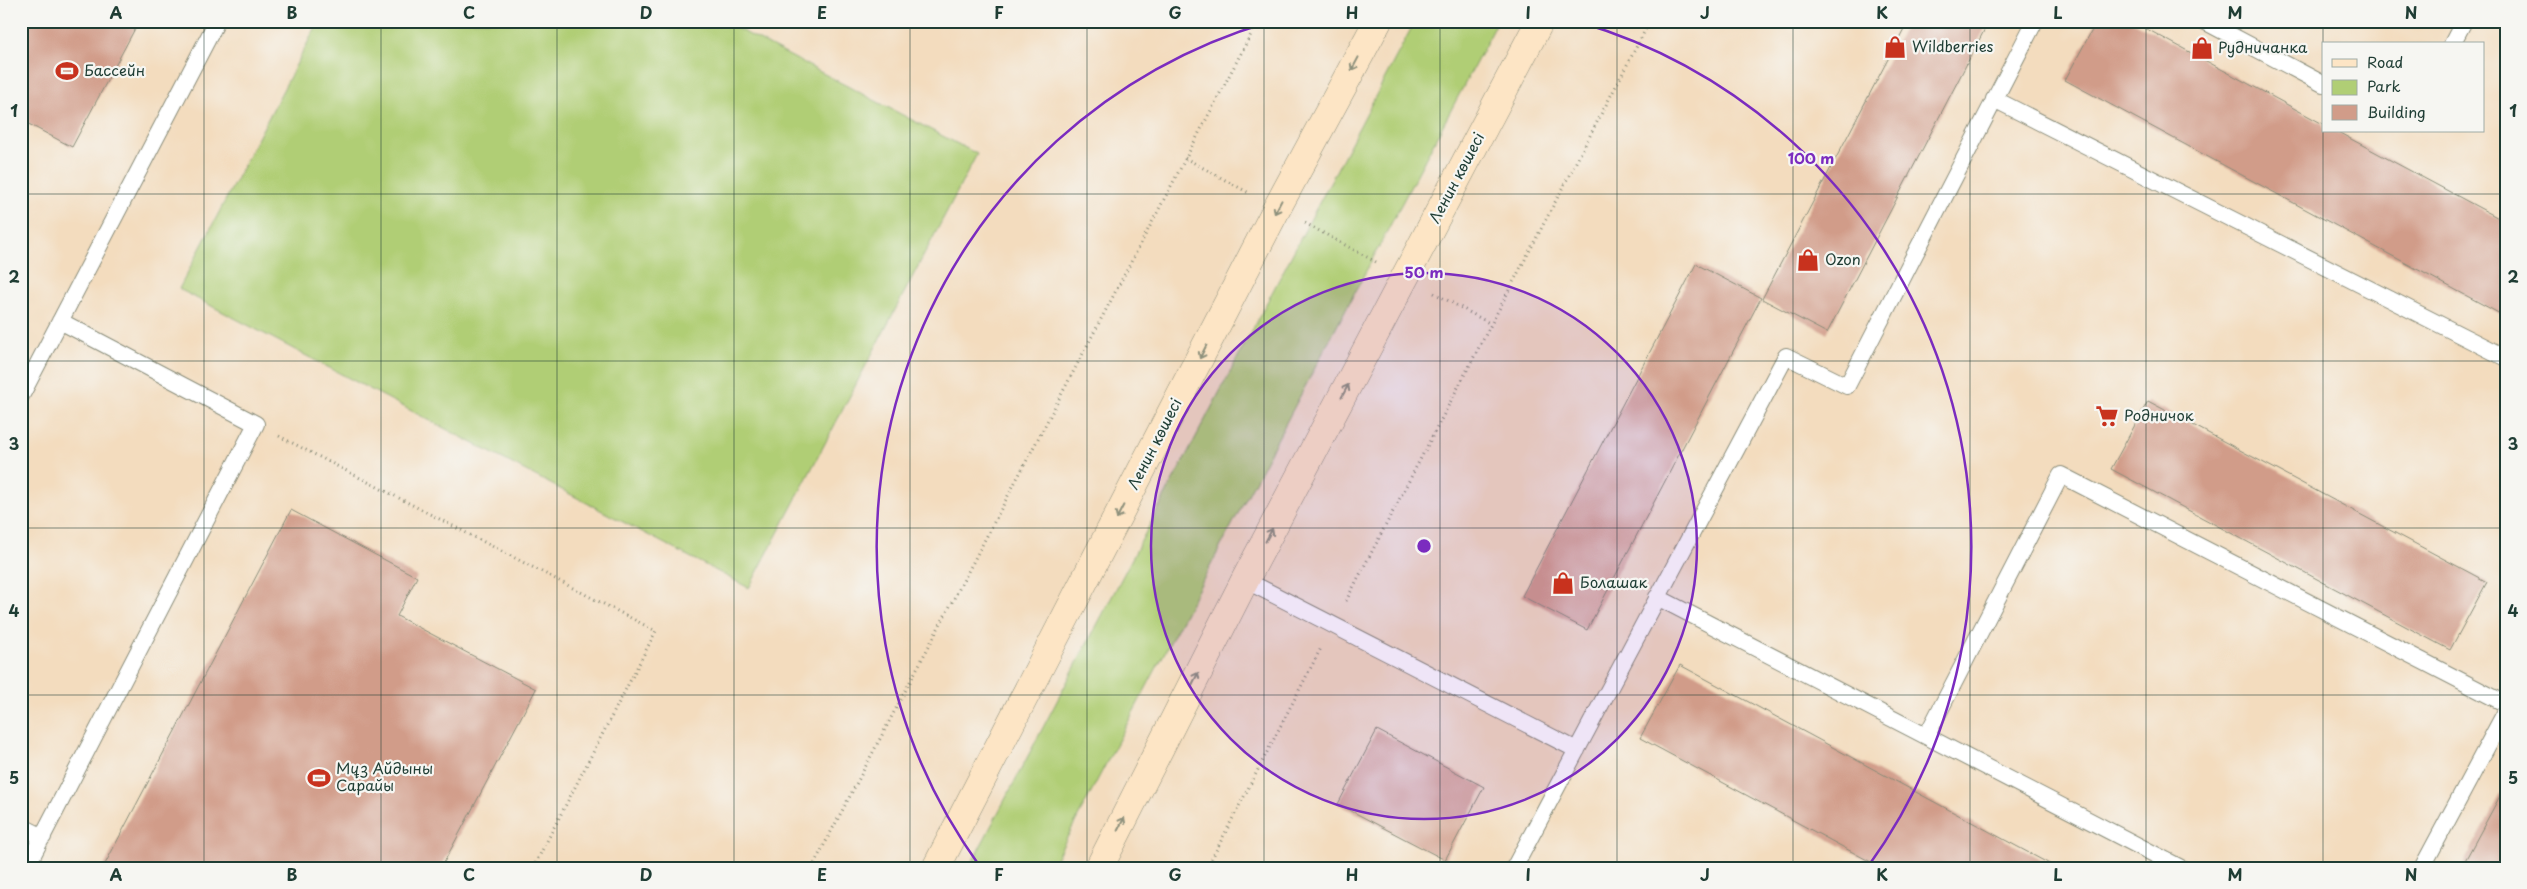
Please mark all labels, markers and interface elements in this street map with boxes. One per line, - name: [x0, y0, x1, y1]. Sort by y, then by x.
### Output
- text: A: [110, 0, 123, 24]
- text: B: [287, 0, 298, 24]
- text: C: [463, 0, 475, 24]
- text: D: [640, 0, 652, 24]
- text: E: [817, 0, 827, 24]
- text: F: [994, 0, 1004, 24]
- text: G: [1168, 0, 1182, 24]
- text: H: [1346, 0, 1358, 24]
- text: I: [1525, 0, 1531, 24]
- text: J: [1700, 0, 1710, 24]
- text: K: [1876, 0, 1888, 24]
- text: L: [2053, 0, 2063, 24]
- text: M: [2227, 0, 2243, 24]
- text: N: [2405, 0, 2417, 24]
- shop icon: Wildberries: [1882, 34, 1908, 60]
- place label: Wildberries: [1912, 34, 1994, 57]
- shop icon: Рудничанка: [2189, 35, 2215, 61]
- place label: Рудничанка: [2218, 35, 2308, 58]
- legend: [2322, 42, 2484, 132]
- text: Road: [2367, 50, 2403, 73]
- one-way arrow: [1349, 56, 1359, 71]
- sports icon: Бассейн: [54, 58, 80, 84]
- place label: Бассейн: [84, 58, 145, 81]
- text: Park: [2367, 74, 2401, 97]
- text: 1: [10, 98, 18, 122]
- text: 1: [2509, 98, 2517, 122]
- text: Building: [2367, 100, 2426, 123]
- street label: Ленин көшесі: [1422, 128, 1489, 227]
- text: 100 m: [1788, 146, 1834, 169]
- one-way arrow: [1273, 200, 1283, 215]
- shop icon: Ozon: [1795, 247, 1821, 273]
- place label: Ozon: [1825, 247, 1861, 270]
- text: 50 m: [1405, 260, 1443, 283]
- text: 2: [8, 264, 20, 288]
- text: 2: [2507, 264, 2519, 288]
- one-way arrow: [1198, 344, 1208, 359]
- one-way arrow: [1340, 384, 1350, 399]
- street label: Ленин көшесі: [1121, 394, 1187, 493]
- supermarket icon: Родничок: [2094, 403, 2120, 429]
- place label: Родничок: [2124, 403, 2194, 426]
- text: 3: [9, 431, 19, 455]
- text: 3: [2508, 431, 2518, 455]
- one-way arrow: [1115, 504, 1125, 519]
- one-way arrow: [1265, 528, 1274, 543]
- centre of rings: [1415, 537, 1433, 555]
- shop icon: Болашак: [1550, 570, 1576, 596]
- place label: Болашак: [1580, 570, 1647, 593]
- text: 4: [9, 598, 20, 622]
- text: 4: [2508, 598, 2519, 622]
- one-way arrow: [1190, 672, 1200, 687]
- place label: Мұз Айдыны Сарайы: [336, 756, 433, 796]
- text: 5: [9, 765, 19, 789]
- sports icon: Мұз Айдыны Сарайы: [306, 765, 332, 791]
- text: 5: [2508, 765, 2518, 789]
- one-way arrow: [1116, 817, 1126, 832]
- text: A: [110, 862, 123, 886]
- text: B: [287, 862, 298, 886]
- text: C: [463, 862, 475, 886]
- text: D: [640, 862, 652, 886]
- text: E: [817, 862, 827, 886]
- text: F: [994, 862, 1004, 886]
- text: G: [1168, 862, 1182, 886]
- text: H: [1346, 862, 1358, 886]
- text: I: [1525, 862, 1531, 886]
- text: J: [1700, 862, 1710, 886]
- text: K: [1876, 862, 1888, 886]
- text: L: [2053, 862, 2063, 886]
- text: M: [2227, 862, 2243, 886]
- text: N: [2405, 862, 2417, 886]

